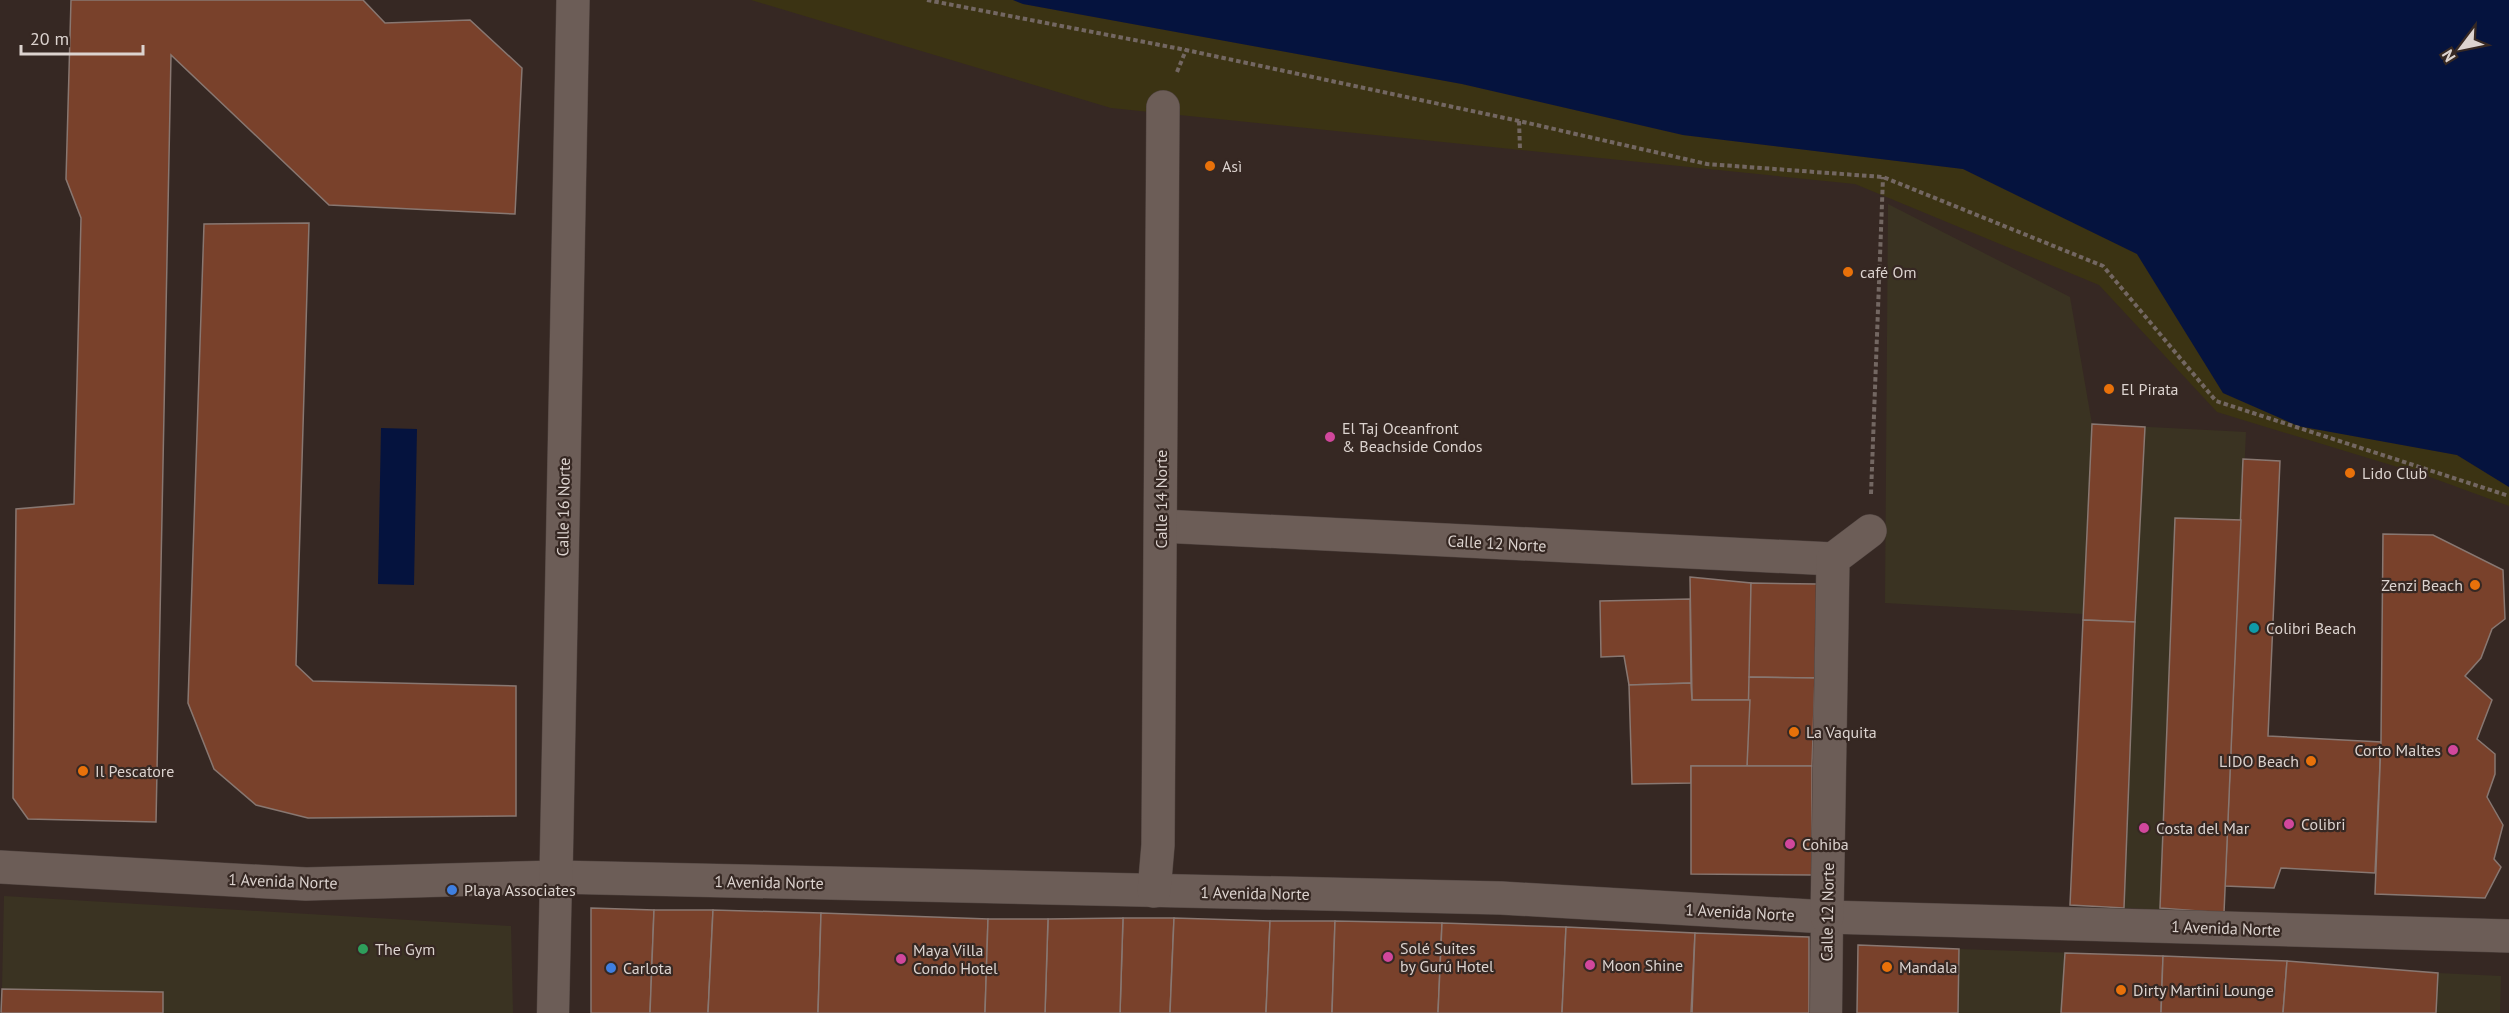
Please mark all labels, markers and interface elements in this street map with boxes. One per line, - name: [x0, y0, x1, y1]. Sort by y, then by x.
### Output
- scale bar: [21, 18, 142, 56]
- north arrow: [2431, 18, 2491, 78]
- text: 20 m: [30, 27, 69, 50]
- text: N: [2437, 46, 2460, 66]
- place label: Asì: [1222, 156, 1242, 176]
- marker: Asì: [1203, 159, 1217, 173]
- place label: café Om: [1860, 262, 1916, 282]
- marker: café Om: [1841, 265, 1855, 279]
- place label: El Pirata: [2121, 379, 2179, 399]
- marker: El Pirata: [2102, 382, 2116, 396]
- place label: El Taj Oceanfront & Beachside Condos: [1342, 418, 1483, 456]
- marker: El Taj Oceanfront & Beachside Condos: [1323, 430, 1337, 444]
- street label: Calle 14 Norte: [1151, 450, 1171, 548]
- street label: Calle 16 Norte: [552, 457, 574, 557]
- place label: Lido Club: [2362, 463, 2427, 483]
- marker: Lido Club: [2343, 466, 2357, 480]
- street label: Calle 12 Norte: [1447, 530, 1547, 556]
- place label: Zenzi Beach: [2381, 575, 2463, 595]
- marker: Zenzi Beach: [2468, 578, 2482, 592]
- place label: Colibri Beach: [2266, 618, 2356, 638]
- marker: Colibri Beach: [2247, 621, 2261, 635]
- place label: La Vaquita: [1806, 722, 1877, 742]
- marker: La Vaquita: [1787, 725, 1801, 739]
- place label: Corto Maltes: [2354, 740, 2441, 760]
- marker: Corto Maltes: [2446, 743, 2460, 757]
- place label: LIDO Beach: [2219, 751, 2299, 771]
- marker: LIDO Beach: [2304, 754, 2318, 768]
- place label: Il Pescatore: [95, 761, 174, 781]
- marker: Il Pescatore: [76, 764, 90, 778]
- place label: Colibri: [2301, 814, 2345, 834]
- marker: Colibri: [2282, 817, 2296, 831]
- place label: Costa del Mar: [2156, 818, 2250, 838]
- marker: Costa del Mar: [2137, 821, 2151, 835]
- place label: Cohiba: [1802, 834, 1849, 854]
- marker: Cohiba: [1783, 837, 1797, 851]
- street label: Calle 12 Norte: [1816, 862, 1838, 962]
- street label: 1 Avenida Norte: [228, 869, 338, 893]
- street label: 1 Avenida Norte: [714, 871, 824, 893]
- place label: Playa Associates: [464, 880, 576, 900]
- street label: 1 Avenida Norte: [1200, 882, 1310, 904]
- marker: Playa Associates: [445, 883, 459, 897]
- street label: 1 Avenida Norte: [1685, 899, 1795, 925]
- street label: 1 Avenida Norte: [2171, 916, 2281, 940]
- place label: Solé Suites by Gurú Hotel: [1400, 938, 1494, 976]
- place label: The Gym: [375, 939, 435, 959]
- place label: Maya Villa Condo Hotel: [913, 940, 998, 978]
- marker: The Gym: [356, 942, 370, 956]
- marker: Solé Suites by Gurú Hotel: [1381, 950, 1395, 964]
- marker: Maya Villa Condo Hotel: [894, 952, 908, 966]
- place label: Moon Shine: [1602, 955, 1683, 975]
- place label: Mandala: [1899, 957, 1958, 977]
- place label: Carlota: [623, 958, 672, 978]
- marker: Moon Shine: [1583, 958, 1597, 972]
- marker: Mandala: [1880, 960, 1894, 974]
- marker: Carlota: [604, 961, 618, 975]
- place label: Dirty Martini Lounge: [2133, 980, 2274, 1000]
- marker: Dirty Martini Lounge: [2114, 983, 2128, 997]

